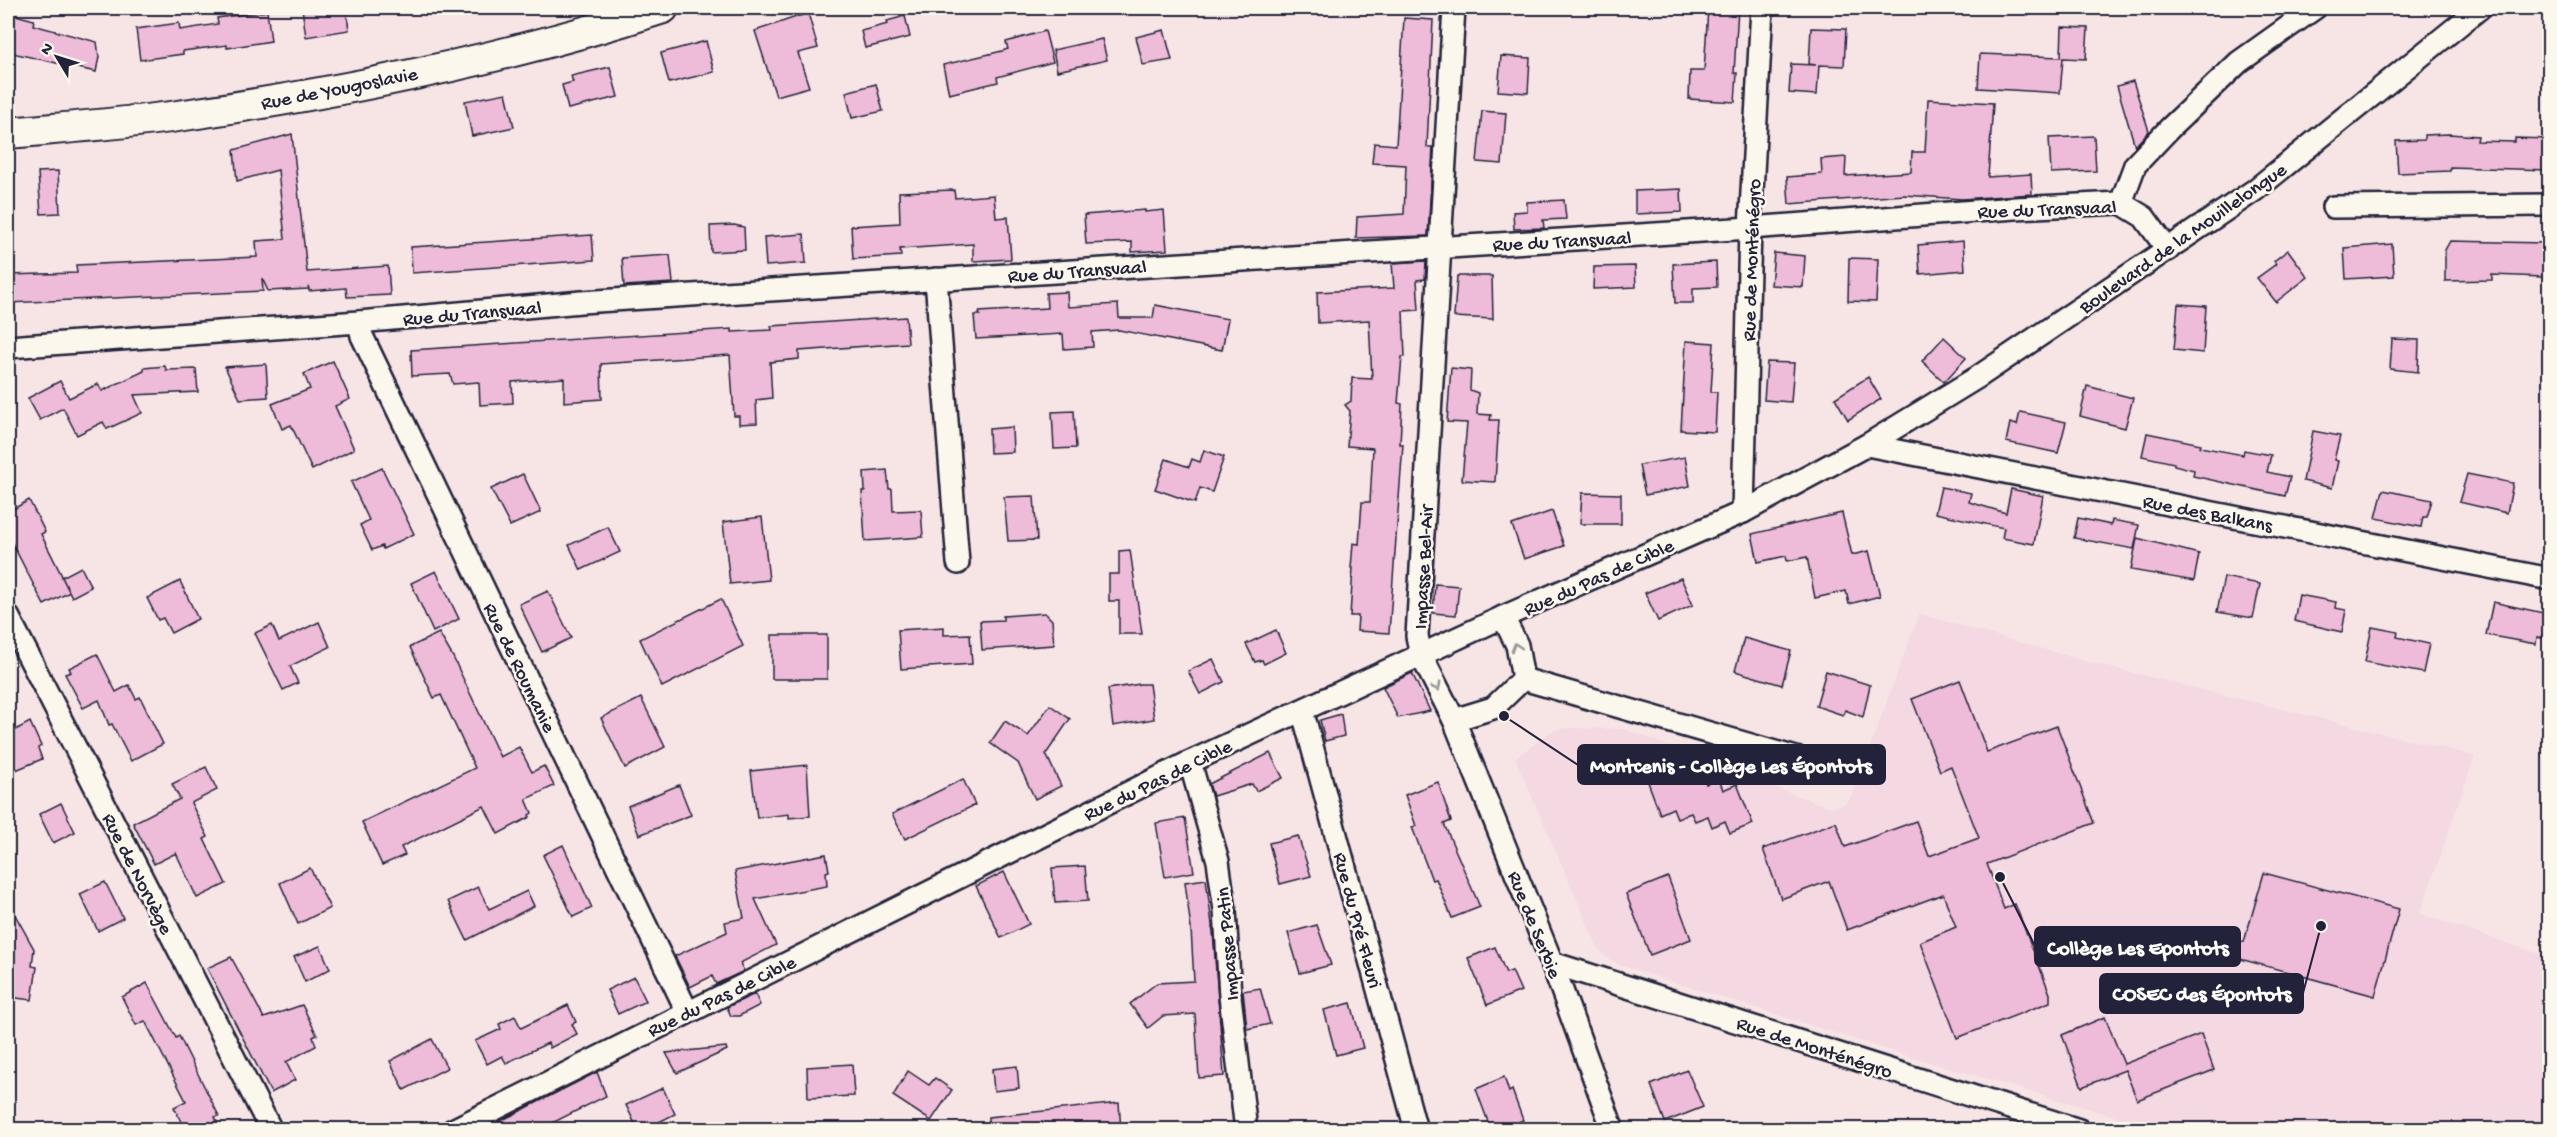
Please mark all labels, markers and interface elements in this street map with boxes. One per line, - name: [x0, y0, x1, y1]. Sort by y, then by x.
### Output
- north arrow: [27, 27, 87, 87]
- text: N: [37, 40, 59, 60]
- street label: Rue de Yougoslavie: [260, 64, 420, 117]
- street label: Boulevard de la Mouillelongue: [2075, 159, 2293, 321]
- street label: Rue de Monténégro: [1739, 178, 1768, 342]
- street label: Rue du Transvaal: [1977, 198, 2117, 225]
- street label: Rue du Transvaal: [1492, 228, 1632, 259]
- street label: Rue du Transvaal: [1007, 257, 1147, 290]
- street label: Rue du Transvaal: [402, 298, 543, 333]
- street label: Rue des Balkans: [2141, 492, 2275, 539]
- street label: Impasse Bel-Air: [1411, 503, 1440, 630]
- street label: Rue du Pas de Cible: [1521, 535, 1679, 623]
- street label: Rue de Roumanie: [477, 600, 559, 738]
- one-way arrow: [1511, 642, 1523, 653]
- one-way arrow: [1430, 681, 1442, 692]
- street label: Rue du Pas de Cible: [1081, 736, 1237, 828]
- callout: Montcenis - Collège Les Épontots: [1578, 745, 1885, 784]
- text: Montcenis - Collège Les Épontots: [1590, 756, 1873, 781]
- street label: Rue de Norvège: [95, 810, 177, 940]
- street label: Rue du Pré Fleuri: [1326, 850, 1385, 991]
- street label: Rue de Serbie: [1501, 868, 1565, 983]
- street label: Impasse Patin: [1213, 885, 1246, 1001]
- callout: Collège Les Epontots: [2035, 927, 2240, 966]
- text: Collège Les Epontots: [2046, 938, 2230, 963]
- street label: Rue du Pas de Cible: [645, 952, 801, 1044]
- callout: COSEC des Épontots: [2100, 974, 2303, 1013]
- text: COSEC des Épontots: [2111, 984, 2293, 1009]
- street label: Rue de Monténégro: [1733, 1013, 1895, 1085]

